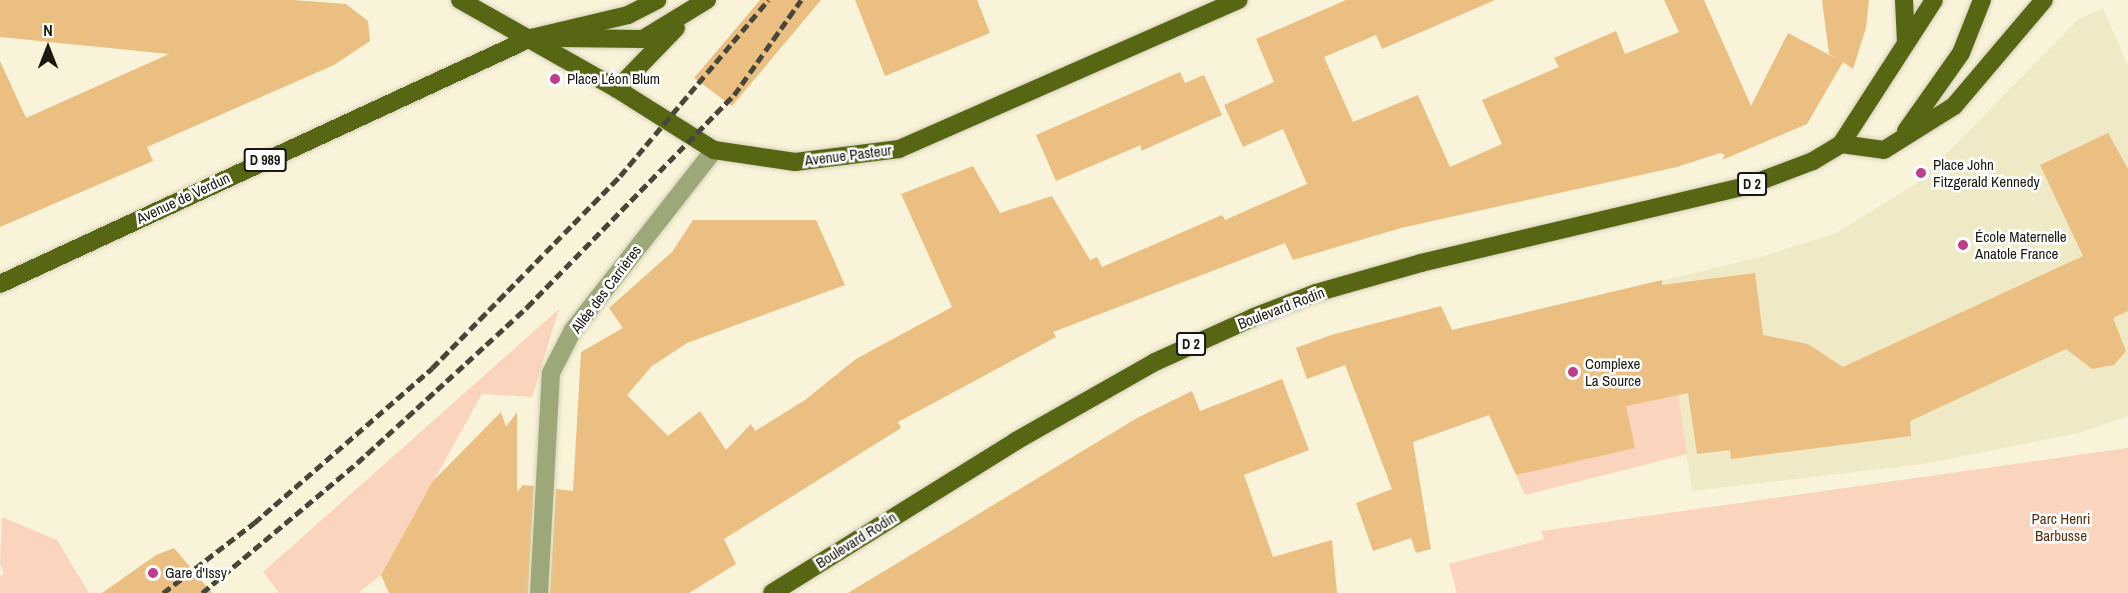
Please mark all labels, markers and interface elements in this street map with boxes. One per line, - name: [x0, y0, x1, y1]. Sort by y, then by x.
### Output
- north arrow: [18, 18, 78, 78]
- text: N: [43, 19, 53, 41]
- place label: Place Léon Blum: [567, 70, 660, 88]
- marker: Place Léon Blum: [548, 72, 562, 86]
- street label: Avenue Pasteur: [804, 141, 892, 169]
- road number: D 989: [242, 149, 288, 171]
- place label: Place John Fitzgerald Kennedy: [1933, 155, 2040, 190]
- marker: Place John Fitzgerald Kennedy: [1914, 166, 1928, 180]
- street label: Avenue de Verdun: [133, 168, 233, 228]
- road number: D 2: [1737, 173, 1767, 195]
- place label: École Maternelle Anatole France: [1975, 227, 2067, 262]
- marker: École Maternelle Anatole France: [1956, 238, 1970, 252]
- street label: Allée des Carrières: [567, 242, 645, 336]
- street label: Boulevard Rodin: [1235, 283, 1327, 333]
- road number: D 2: [1176, 333, 1206, 355]
- place label: Complexe La Source: [1585, 354, 1641, 389]
- marker: Complexe La Source: [1566, 365, 1580, 379]
- street label: Boulevard Rodin: [812, 508, 900, 572]
- park label: Parc Henri Barbusse: [2032, 509, 2090, 544]
- place label: Gare d'Issy: [165, 564, 227, 582]
- marker: Gare d'Issy: [146, 566, 160, 580]

